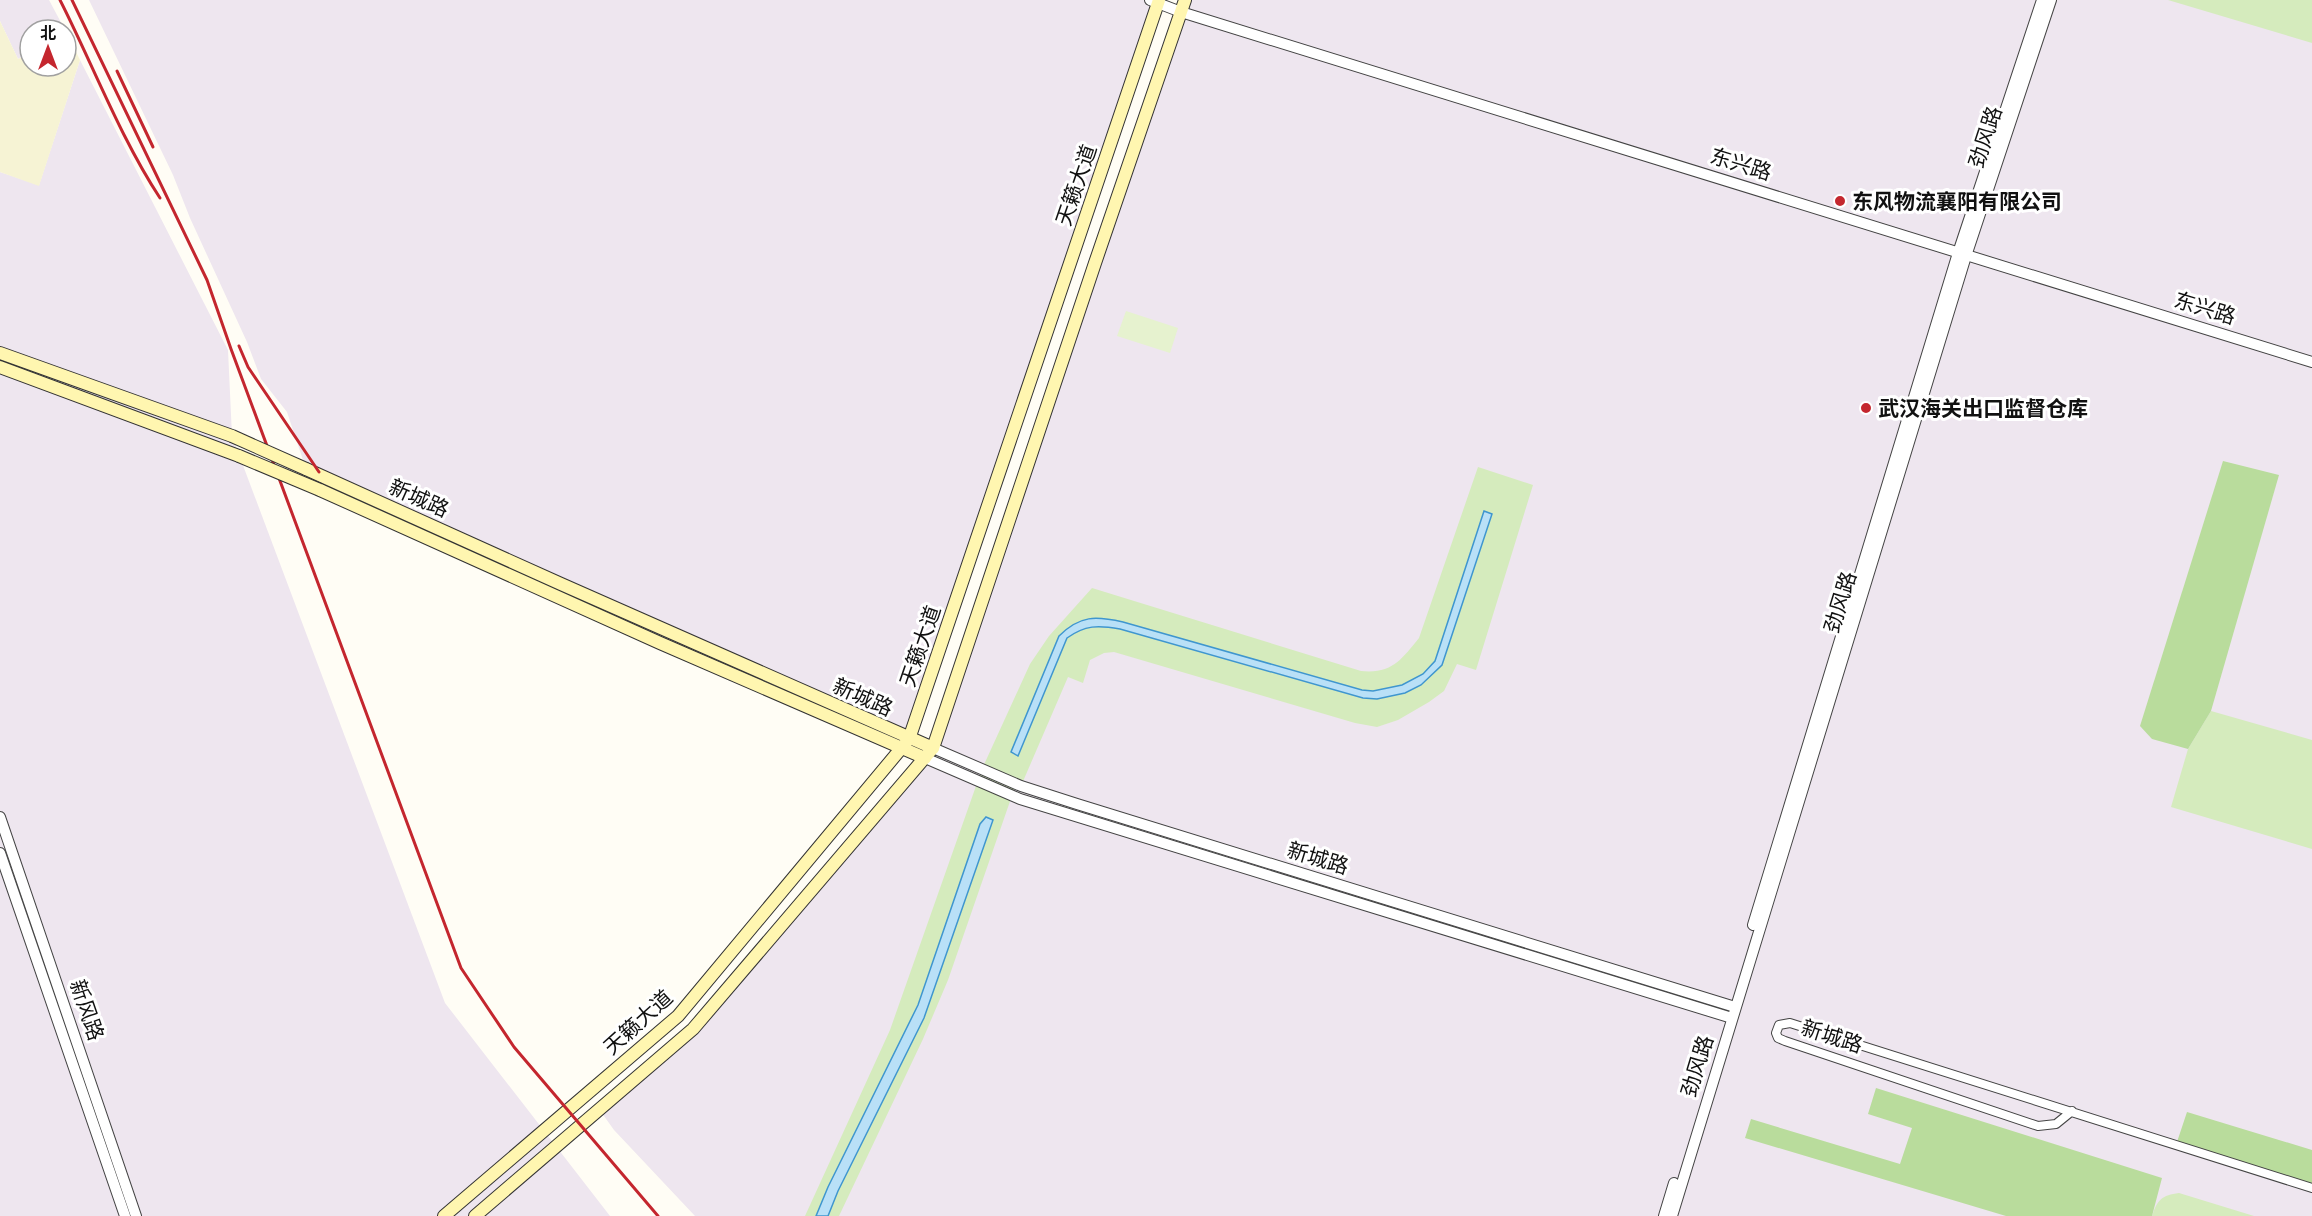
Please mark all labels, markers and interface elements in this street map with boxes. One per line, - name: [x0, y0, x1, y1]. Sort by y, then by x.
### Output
- north arrow: [18, 18, 78, 78]
- text: 北: [40, 22, 56, 44]
- street label: 劲风路: [1961, 103, 2009, 171]
- street label: 天籁大道: [1049, 141, 1103, 229]
- street label: 东兴路: [1707, 141, 1775, 187]
- place label: 东风物流襄阳有限公司: [1852, 187, 2062, 216]
- marker: 东风物流襄阳有限公司: [1833, 194, 1847, 208]
- street label: 东兴路: [2171, 285, 2239, 331]
- place label: 武汉海关出口监督仓库: [1878, 394, 2088, 423]
- marker: 武汉海关出口监督仓库: [1859, 401, 1873, 415]
- street label: 新城路: [384, 472, 454, 524]
- street label: 劲风路: [1817, 568, 1863, 636]
- street label: 天籁大道: [893, 602, 947, 690]
- street label: 新城路: [828, 671, 898, 723]
- street label: 新城路: [1284, 835, 1352, 881]
- street label: 新风路: [63, 975, 111, 1045]
- street label: 天籁大道: [597, 983, 679, 1061]
- street label: 新城路: [1798, 1012, 1866, 1060]
- street label: 劲风路: [1674, 1032, 1720, 1100]

